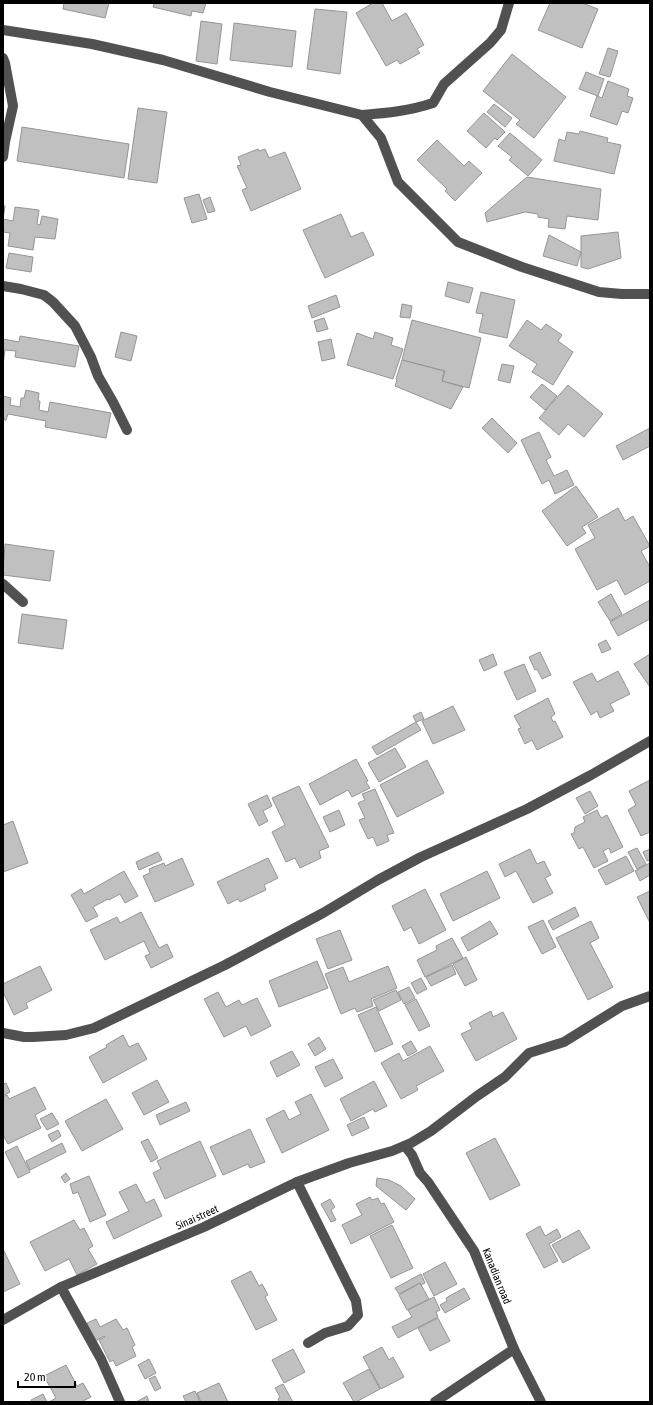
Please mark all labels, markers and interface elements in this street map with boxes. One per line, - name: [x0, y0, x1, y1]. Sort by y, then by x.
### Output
- street label: Sinai street: [174, 1202, 220, 1232]
- street label: Kanadian road: [480, 1246, 514, 1306]
- scale bar: [18, 1363, 75, 1389]
- text: 20 m: [24, 1370, 46, 1384]

